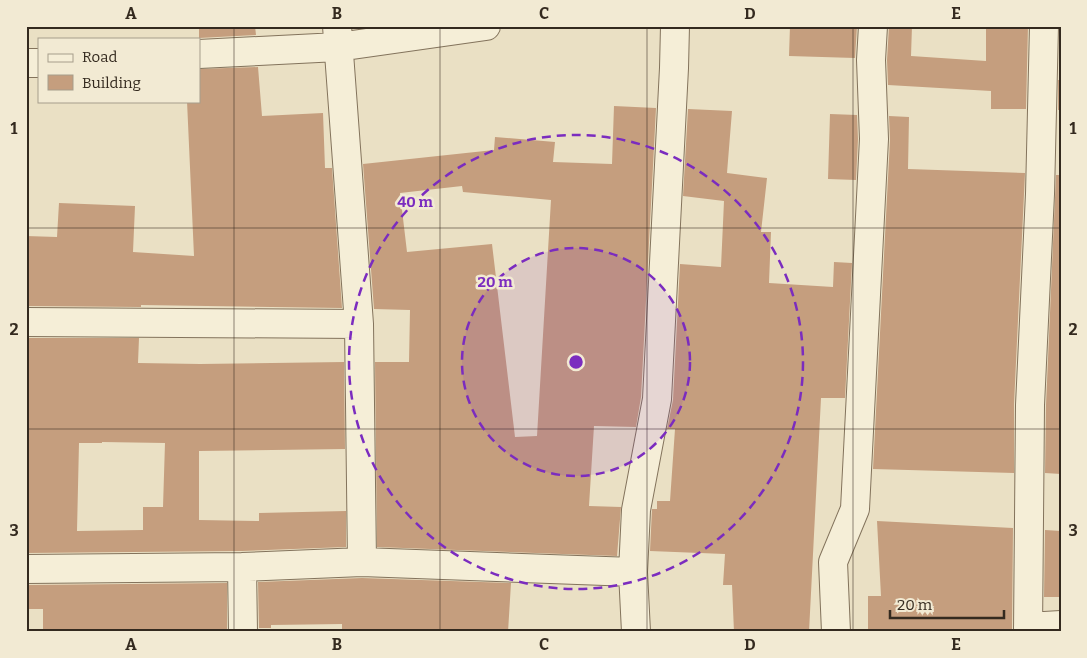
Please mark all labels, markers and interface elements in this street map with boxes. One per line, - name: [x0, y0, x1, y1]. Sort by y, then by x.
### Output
- text: A: [125, 4, 137, 23]
- text: B: [332, 4, 342, 23]
- text: C: [539, 4, 549, 23]
- text: D: [744, 4, 756, 23]
- text: E: [951, 4, 961, 23]
- legend: [38, 38, 200, 102]
- text: Road: [82, 48, 117, 66]
- text: Building: [82, 74, 141, 92]
- text: 1: [11, 119, 18, 138]
- text: 1: [1070, 119, 1077, 138]
- text: 40 m: [397, 193, 434, 211]
- text: 20 m: [478, 273, 513, 291]
- text: 2: [9, 320, 19, 339]
- text: 2: [1068, 320, 1078, 339]
- centre of rings: [567, 353, 585, 371]
- text: 3: [9, 521, 19, 540]
- text: 3: [1068, 521, 1078, 540]
- scale bar: [890, 588, 1003, 620]
- text: 20 m: [897, 596, 933, 614]
- text: A: [125, 635, 137, 654]
- text: B: [332, 635, 342, 654]
- text: C: [539, 635, 549, 654]
- text: D: [744, 635, 756, 654]
- text: E: [951, 635, 961, 654]

